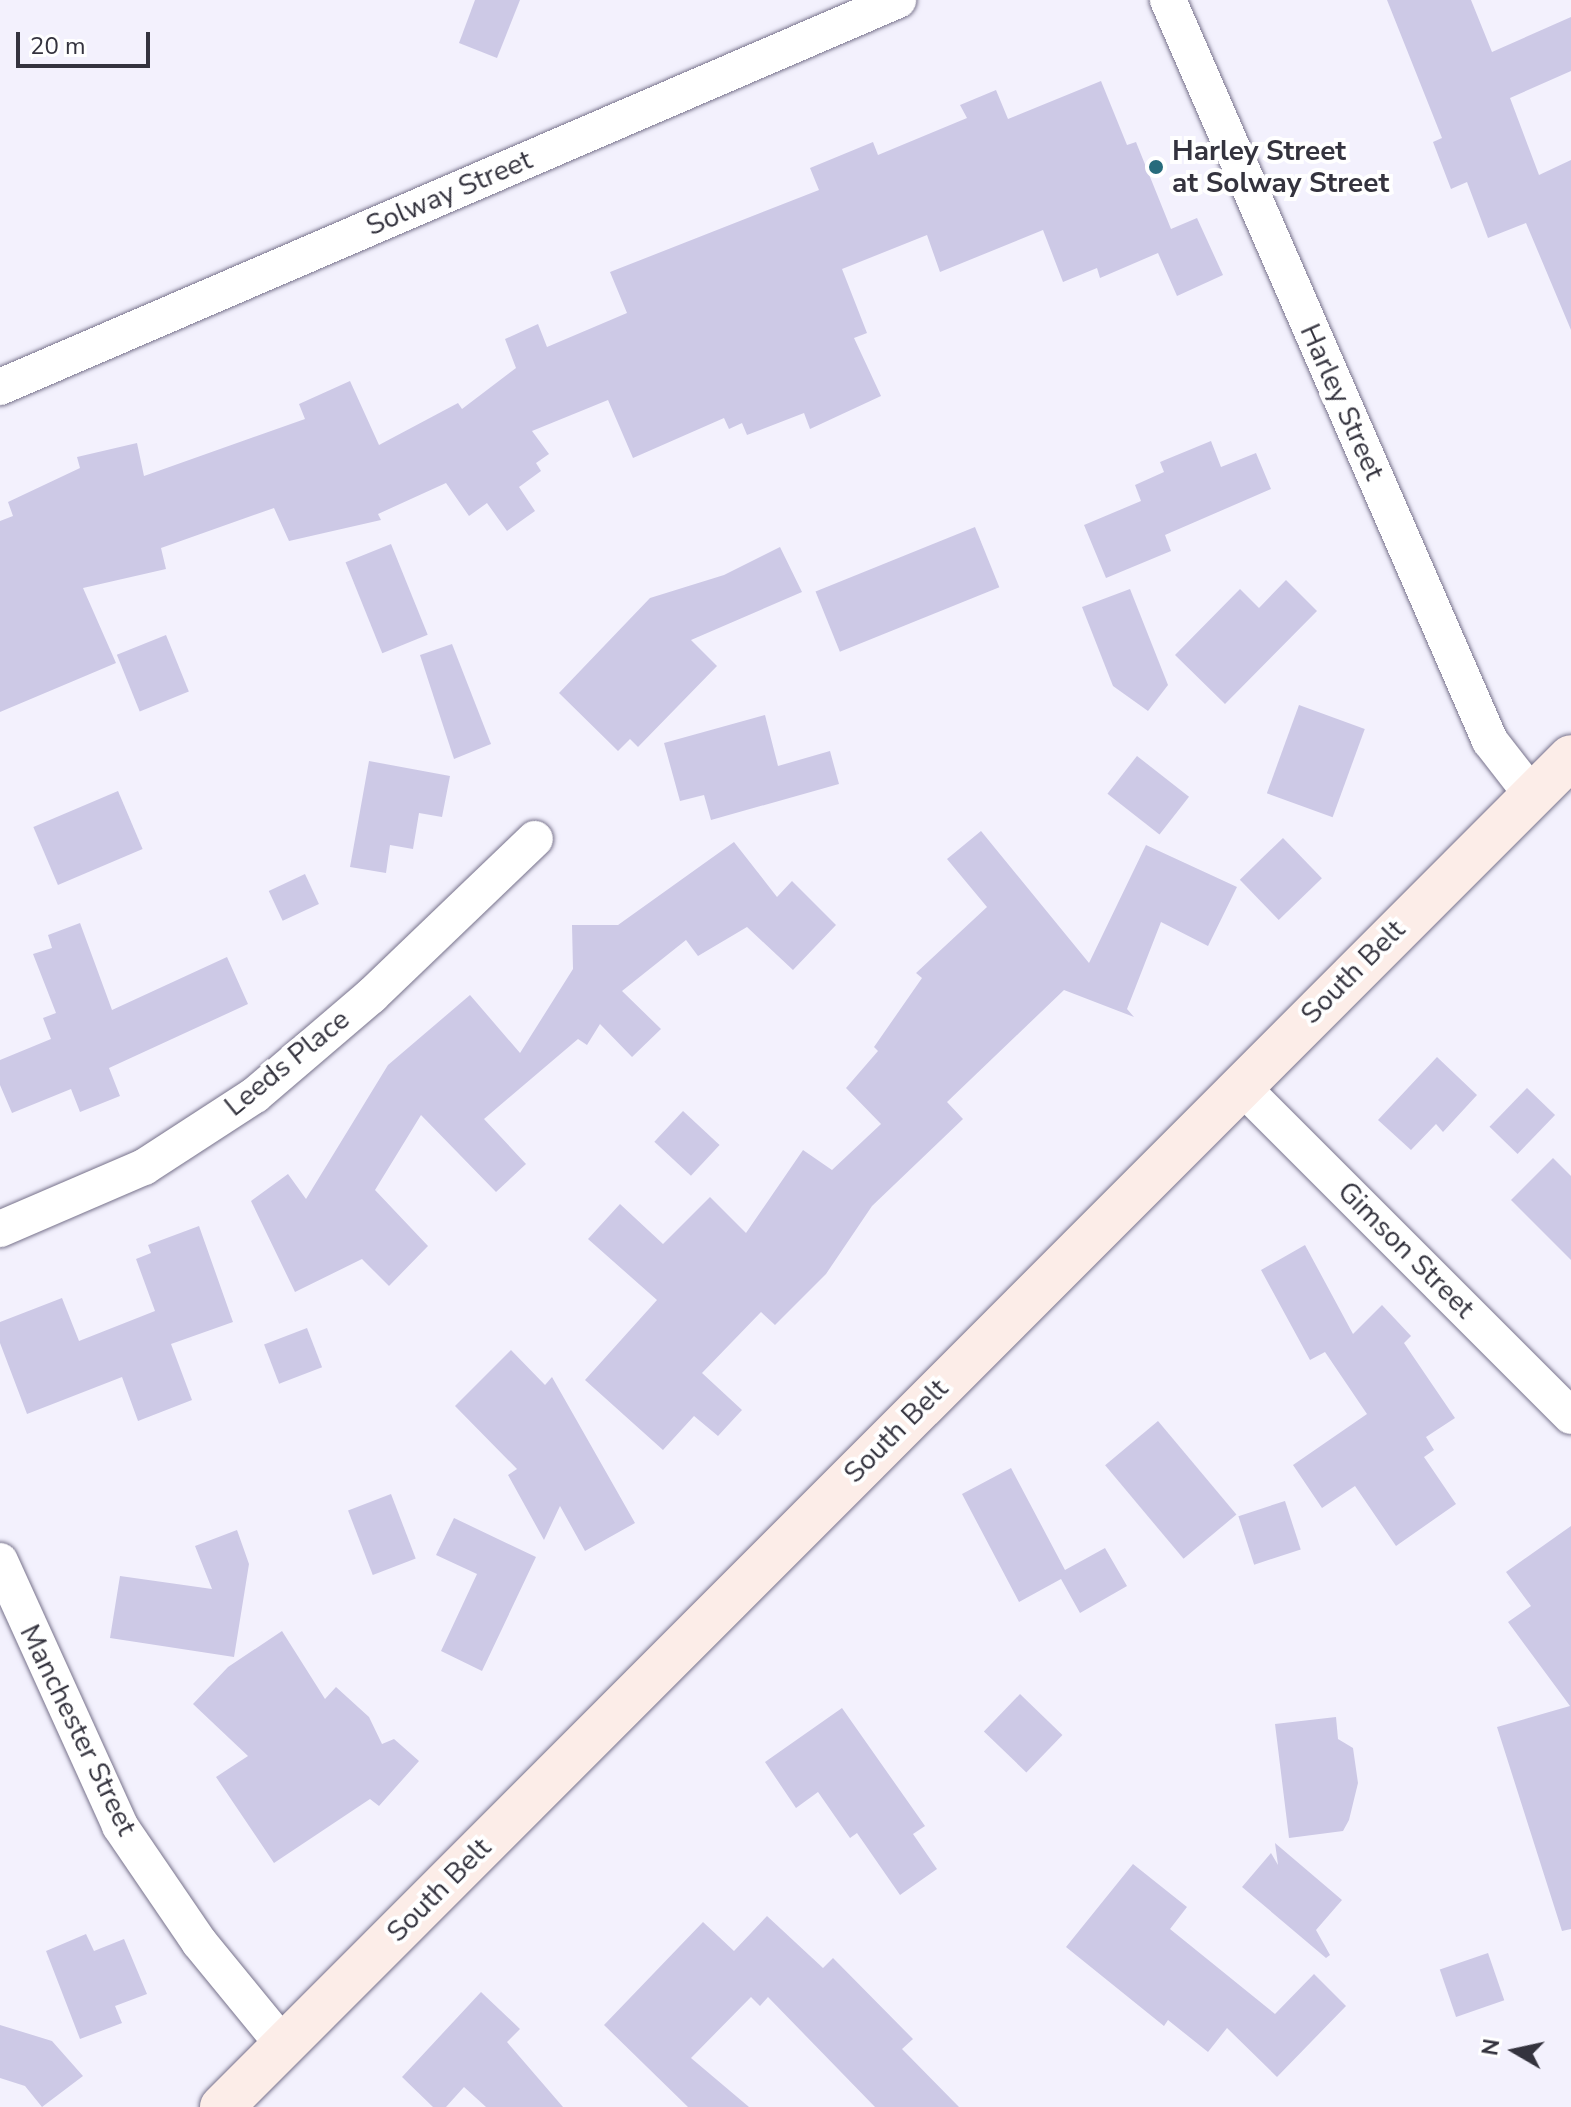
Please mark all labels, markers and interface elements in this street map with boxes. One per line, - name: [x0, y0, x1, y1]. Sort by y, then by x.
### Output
- scale bar: [20, 16, 154, 66]
- text: 20 m: [30, 30, 86, 62]
- place label: Harley Street at Solway Street: [1172, 134, 1389, 200]
- street label: Solway Street: [361, 143, 537, 243]
- marker: Harley Street at Solway Street: [1147, 158, 1165, 176]
- street label: Harley Street: [1293, 319, 1391, 485]
- street label: South Belt: [1294, 913, 1412, 1031]
- street label: Leeds Place: [218, 1003, 356, 1123]
- street label: Gimson Street: [1331, 1175, 1481, 1325]
- street label: South Belt: [837, 1372, 955, 1490]
- street label: Manchester Street: [12, 1619, 144, 1841]
- street label: South Belt: [380, 1831, 498, 1949]
- north arrow: [1475, 2011, 1555, 2091]
- text: N: [1475, 2037, 1507, 2058]

